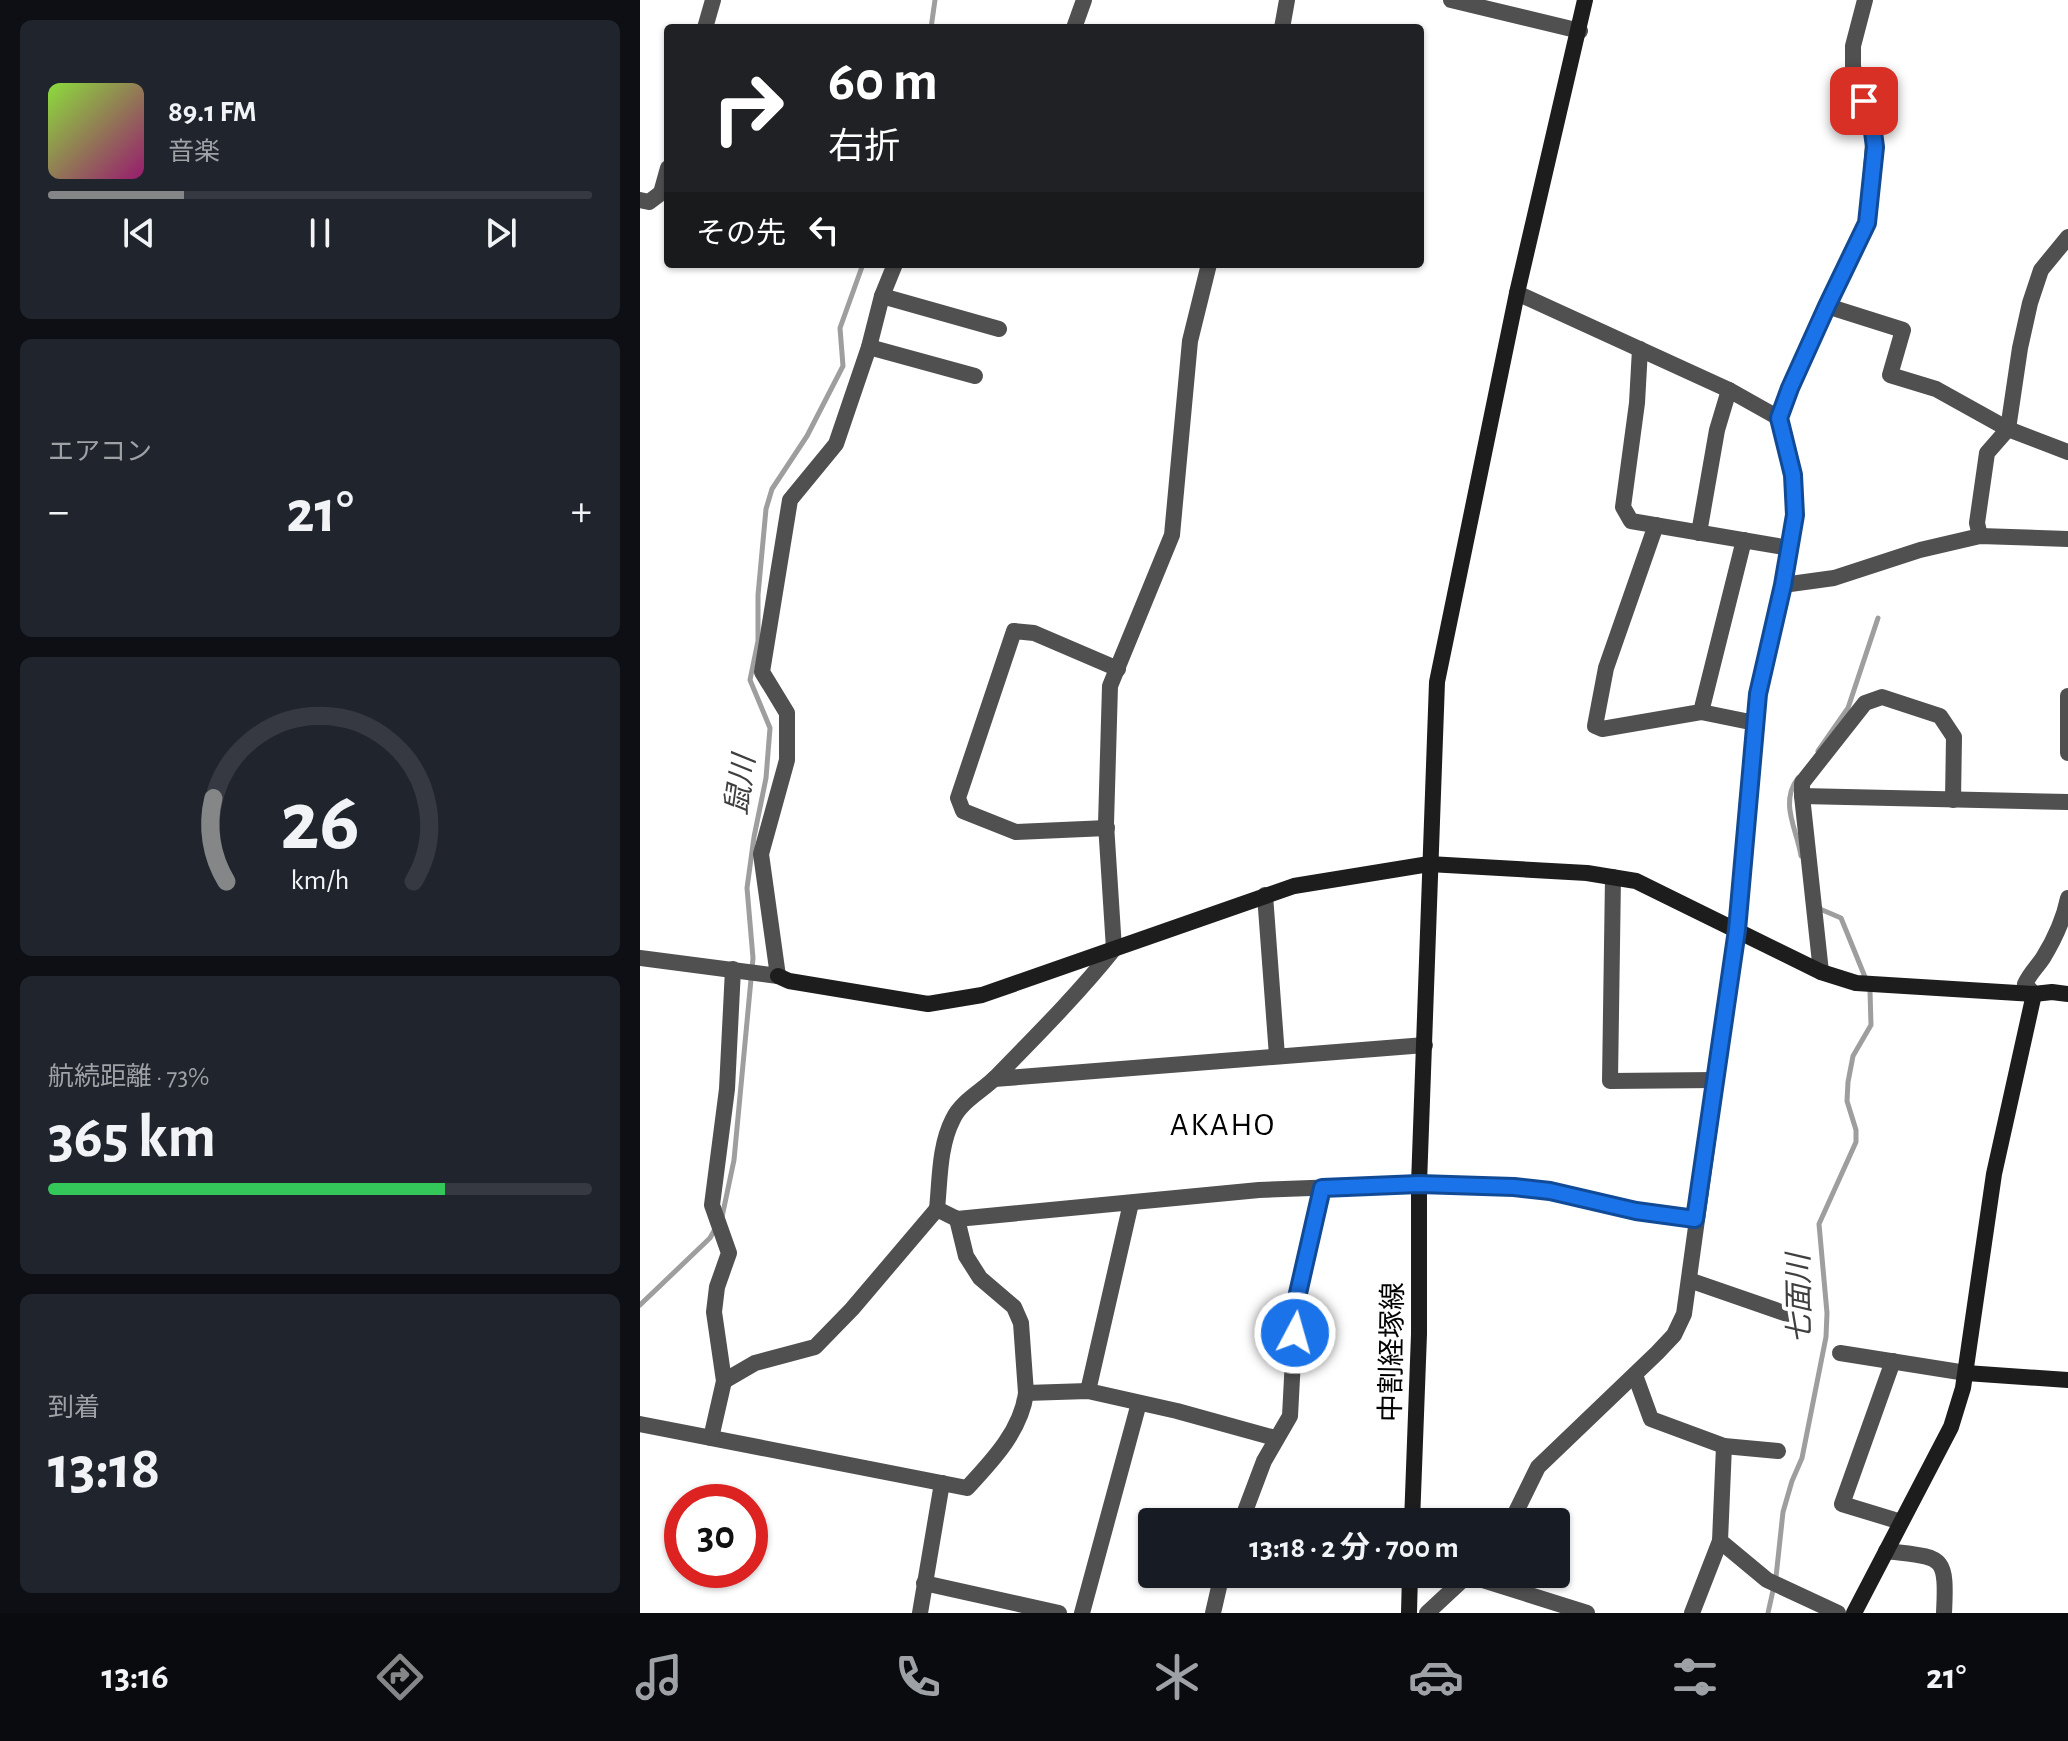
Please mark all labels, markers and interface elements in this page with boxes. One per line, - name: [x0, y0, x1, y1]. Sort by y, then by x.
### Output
- text: 60 m: [828, 54, 938, 110]
- icon: right: [696, 56, 800, 160]
- pin: [1830, 67, 1898, 135]
- icon: arrive: [1842, 79, 1886, 123]
- text: 89.1 FM: [168, 97, 257, 127]
- text: 右折: [828, 129, 900, 165]
- text: 音楽: [168, 139, 220, 165]
- icon: left: [802, 208, 846, 252]
- icon: previous: [117, 211, 161, 255]
- icon: pause: [298, 211, 342, 255]
- icon: next: [479, 211, 523, 255]
- text: その先: [696, 219, 786, 249]
- text: エアコン: [48, 439, 152, 465]
- text: 21°: [286, 483, 354, 543]
- text: −: [48, 490, 69, 534]
- text: +: [571, 490, 592, 534]
- water label: 鼠川: [720, 750, 760, 817]
- text: 26: [280, 781, 360, 865]
- text: km/h: [291, 867, 349, 896]
- text: 航続距離 · 73%: [48, 1064, 210, 1090]
- text: 365 km: [48, 1108, 216, 1168]
- district label: AKAHO: [1170, 1109, 1276, 1141]
- water label: 七面川: [1783, 1251, 1816, 1344]
- street label: 中割経塚線: [1376, 1282, 1408, 1422]
- position arrow: [1253, 1291, 1337, 1375]
- text: 到着: [48, 1395, 100, 1421]
- text: 13:18: [48, 1439, 160, 1499]
- speed limit sign: 30: [664, 1484, 768, 1588]
- text: 13:18 · 2 分 · 700 m: [1249, 1533, 1459, 1563]
- icon: directions: [372, 1649, 428, 1705]
- icon: music: [631, 1649, 687, 1705]
- icon: phone: [890, 1649, 946, 1705]
- icon: climate: [1149, 1649, 1205, 1705]
- icon: car: [1408, 1649, 1464, 1705]
- icon: filters: [1667, 1649, 1723, 1705]
- text: 13:16: [102, 1659, 169, 1695]
- text: 21°: [1926, 1659, 1966, 1695]

